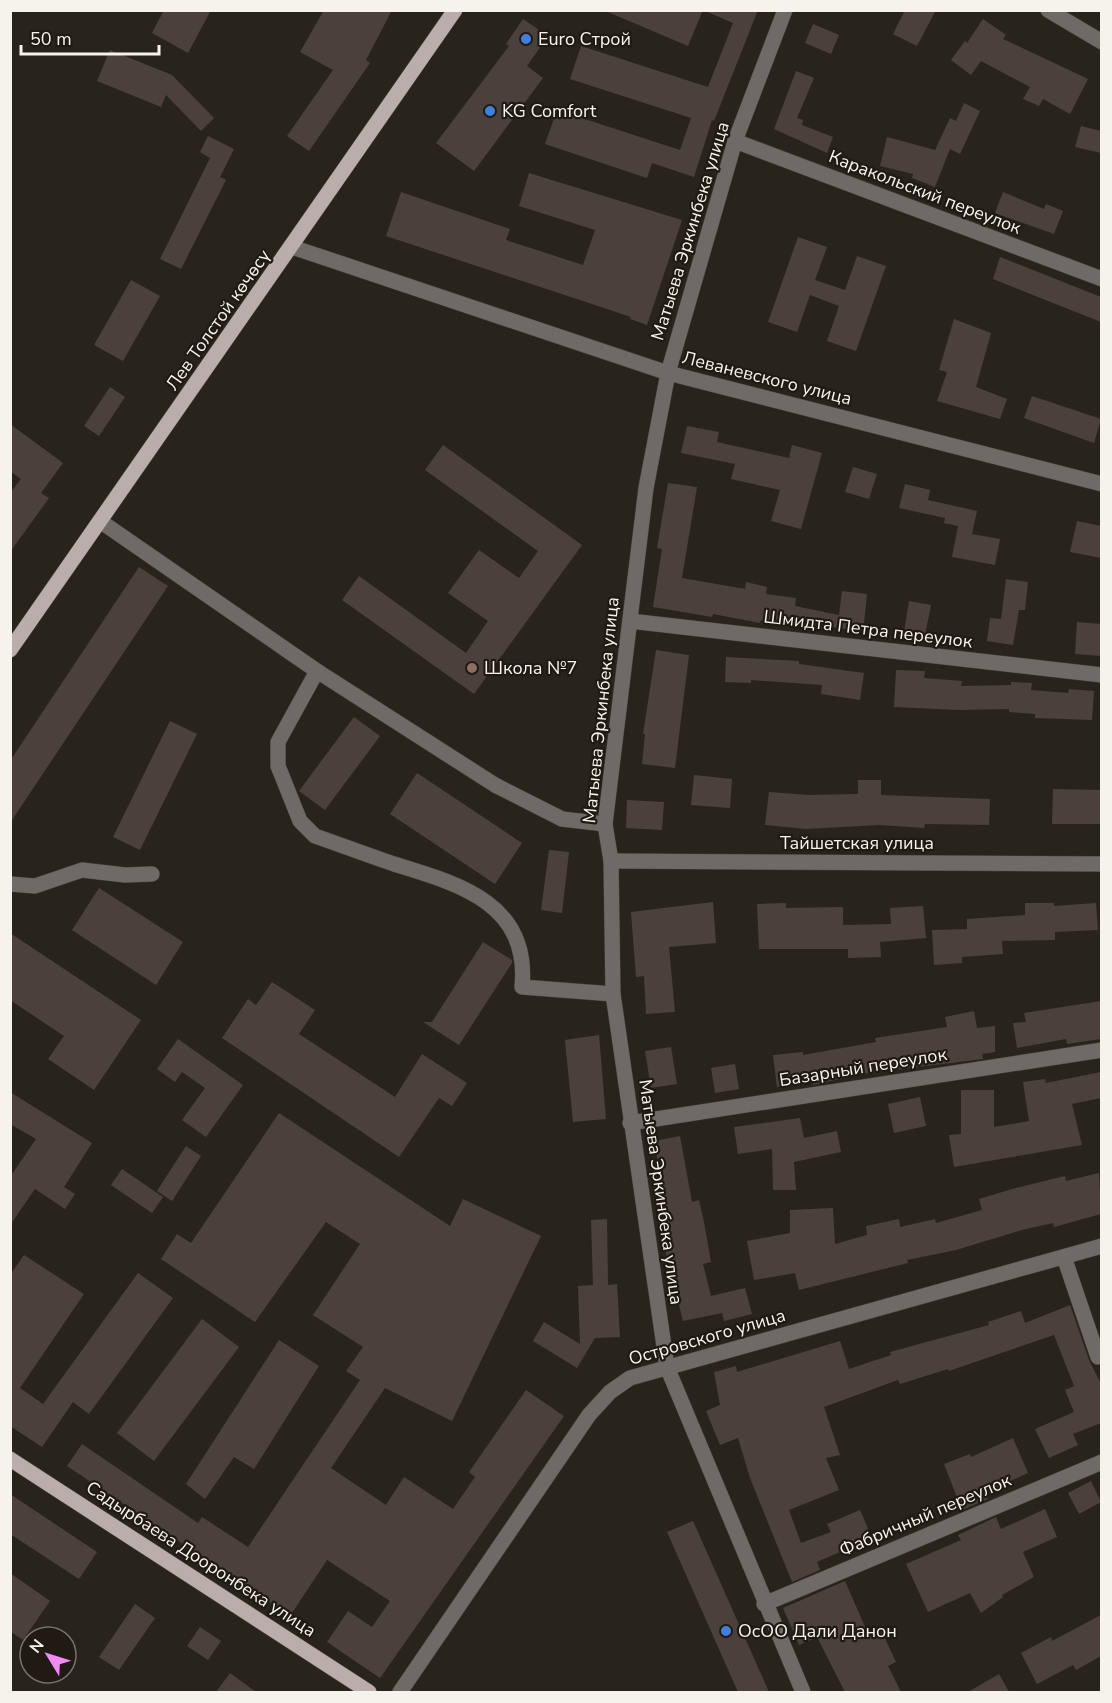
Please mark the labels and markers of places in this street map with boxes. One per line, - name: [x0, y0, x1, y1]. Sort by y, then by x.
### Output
- place label: Euro Строй: [538, 27, 631, 51]
- marker: Euro Строй: [519, 32, 533, 46]
- place label: KG Comfort: [502, 99, 597, 123]
- marker: KG Comfort: [483, 104, 497, 118]
- place label: Школа №7: [484, 656, 577, 680]
- marker: Школа №7: [465, 661, 479, 675]
- place label: ОсОО Дали Данон: [738, 1619, 897, 1643]
- marker: ОсОО Дали Данон: [719, 1624, 733, 1638]

